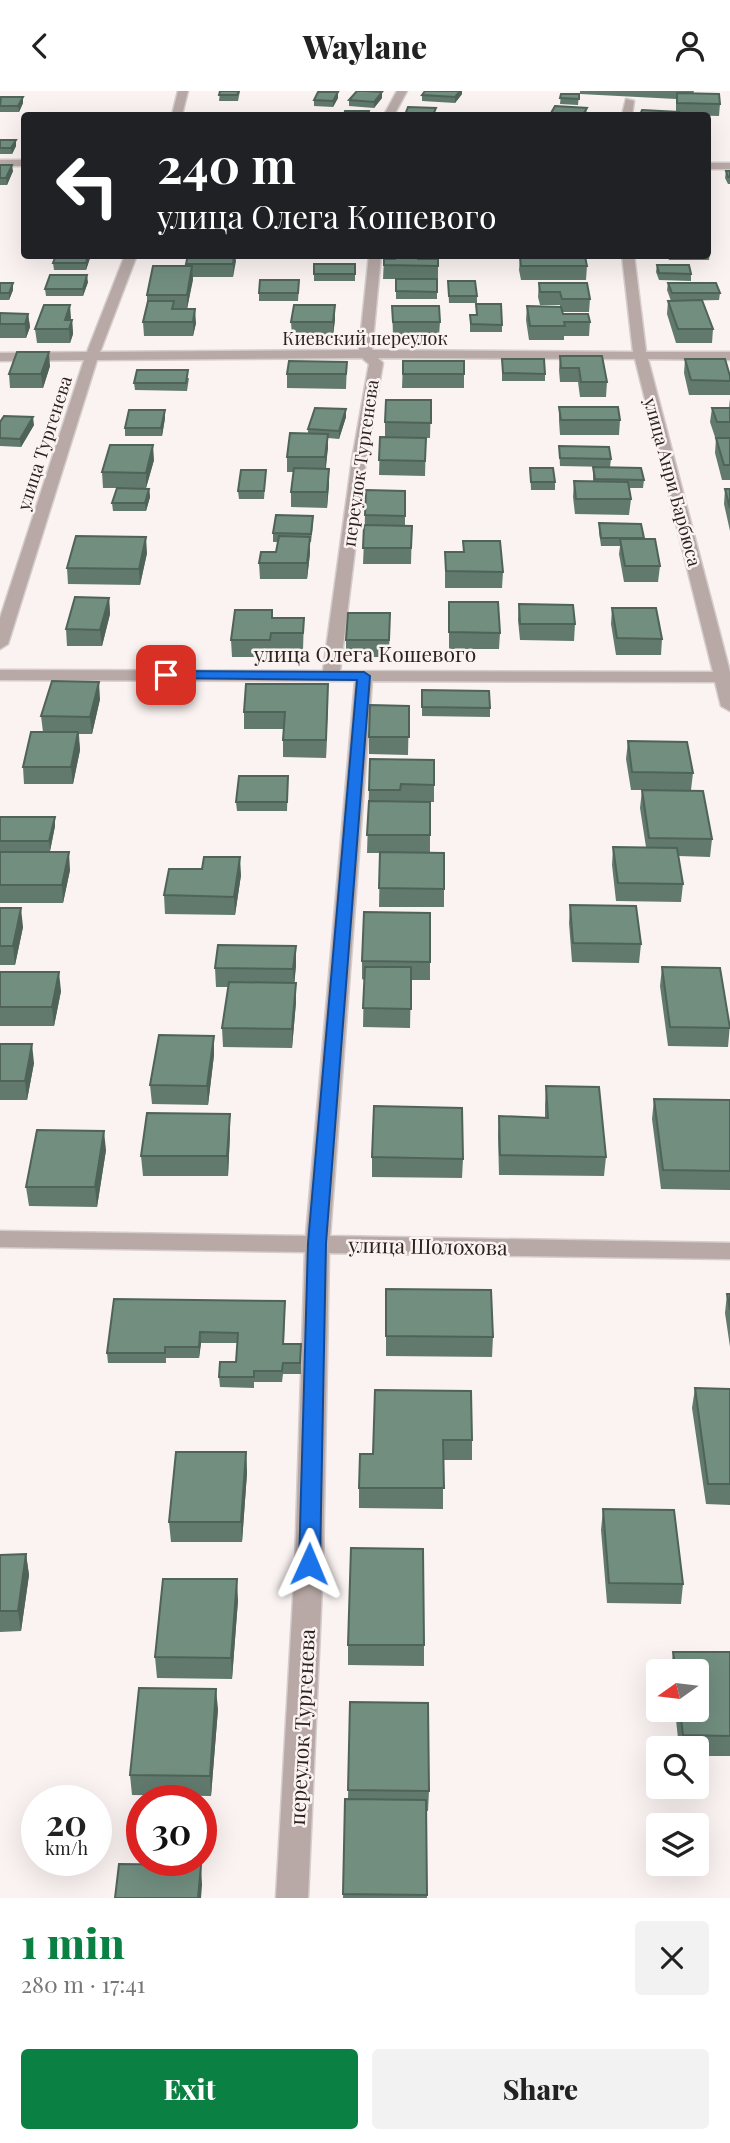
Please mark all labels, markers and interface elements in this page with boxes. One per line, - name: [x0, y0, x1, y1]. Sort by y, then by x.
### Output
- text: Waylane: [303, 24, 427, 67]
- icon: back: [21, 27, 59, 65]
- icon: person: [671, 27, 709, 65]
- text: 240 m: [157, 131, 296, 196]
- icon: left: [42, 140, 133, 231]
- text: улица Олега Кошевого: [157, 194, 496, 237]
- street label: Киевский переулок: [282, 326, 448, 350]
- street label: улица Тургенева: [11, 373, 77, 514]
- street label: переулок Тургенева: [336, 378, 384, 548]
- street label: улица Анри Барбюса: [639, 394, 707, 569]
- street label: улица Олега Кошевого: [253, 639, 476, 667]
- pin: [136, 645, 196, 705]
- icon: arrive: [147, 656, 185, 694]
- street label: улица Шолохова: [347, 1230, 508, 1260]
- position arrow: [272, 1527, 346, 1601]
- street label: переулок Тургенева: [282, 1628, 320, 1826]
- north arrow: [646, 1659, 709, 1722]
- map controls: [646, 1659, 709, 1876]
- button: search: [646, 1736, 709, 1799]
- speed limit sign: 30: [126, 1785, 217, 1876]
- text: 20: [46, 1798, 87, 1845]
- button: layers: [646, 1813, 709, 1876]
- text: km/h: [45, 1836, 88, 1860]
- text: 1 min: [21, 1914, 125, 1970]
- button: close: [635, 1921, 709, 1995]
- text: 280 m · 17:41: [21, 1968, 145, 1999]
- button: Exit: [21, 2049, 358, 2129]
- button: Share: [372, 2049, 709, 2129]

